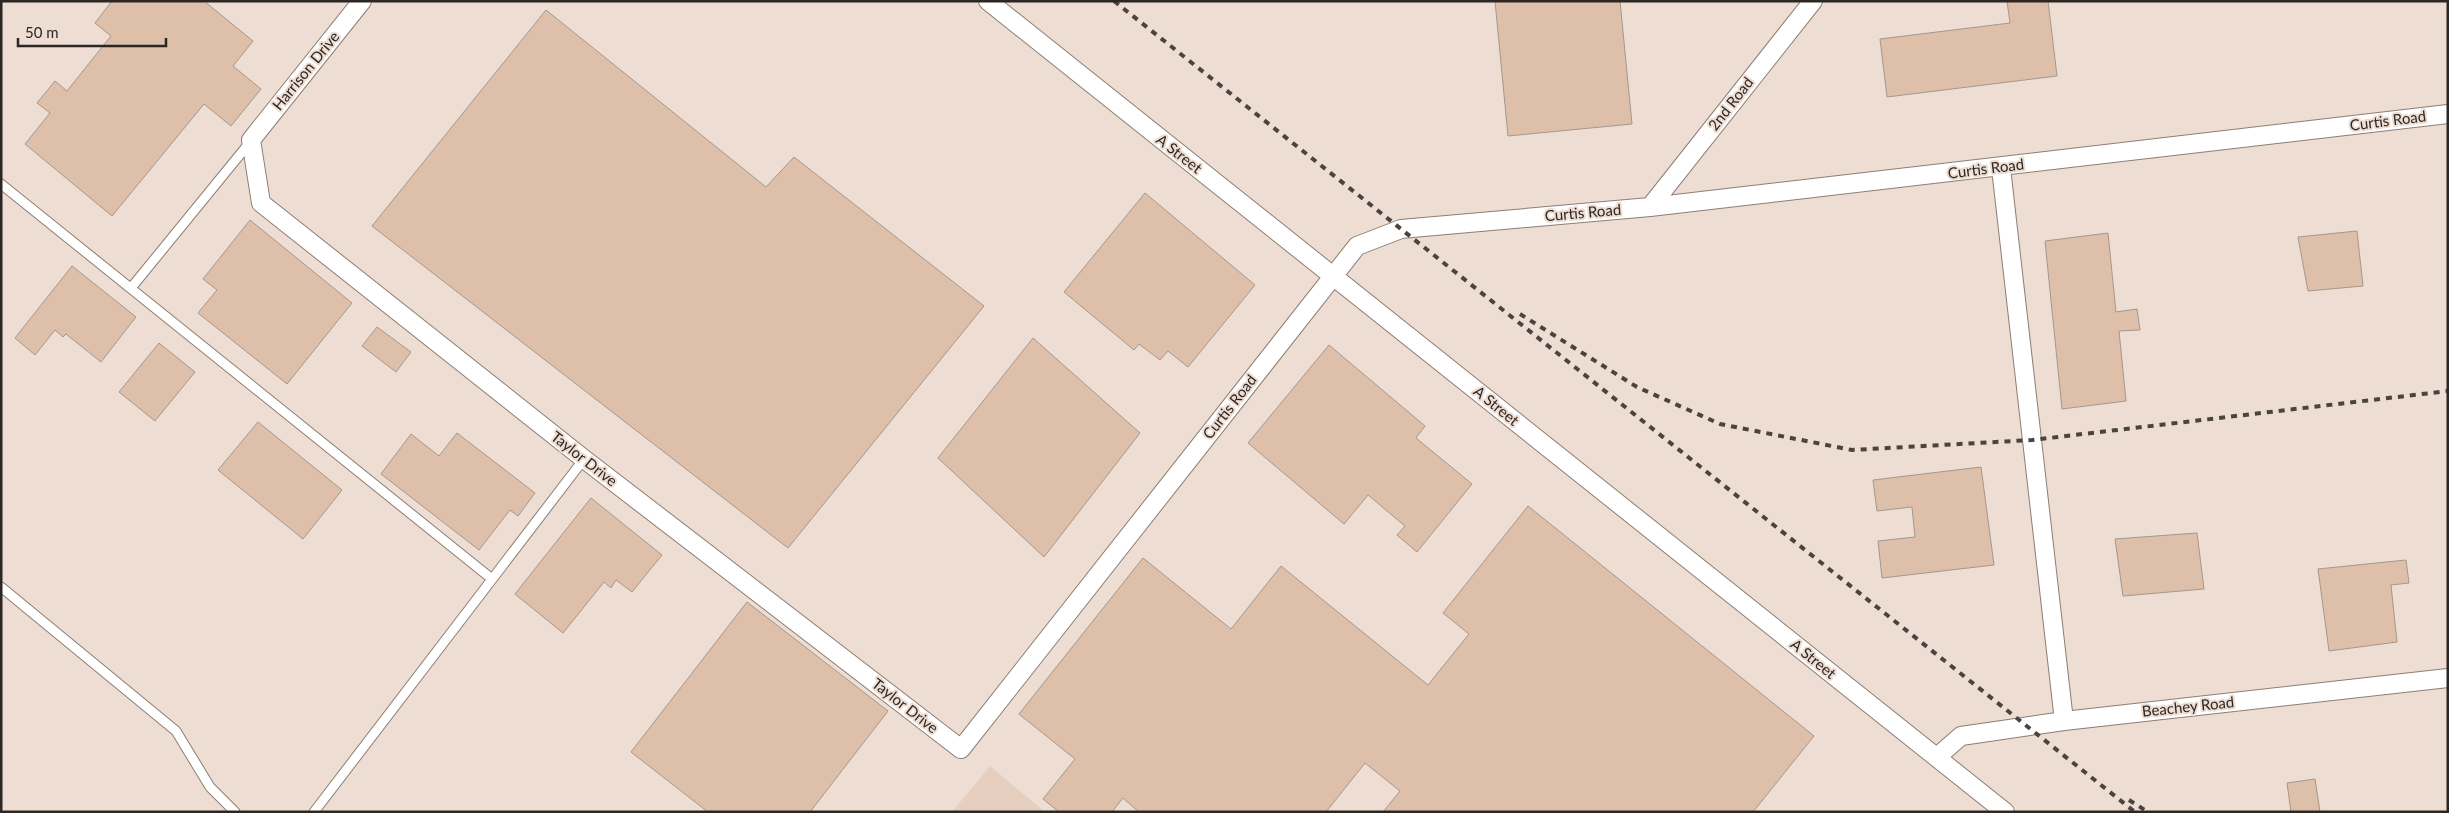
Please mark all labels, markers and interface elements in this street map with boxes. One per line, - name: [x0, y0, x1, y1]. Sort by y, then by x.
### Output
- scale bar: [18, 15, 165, 47]
- text: 50 m: [25, 23, 59, 41]
- street label: Harrison Drive: [268, 27, 343, 113]
- street label: 2nd Road: [1704, 73, 1757, 134]
- street label: Curtis Road: [2349, 106, 2427, 134]
- street label: A Street: [1153, 130, 1207, 177]
- street label: Curtis Road: [1947, 154, 2025, 182]
- street label: Curtis Road: [1544, 200, 1622, 224]
- street label: Curtis Road: [1199, 371, 1260, 442]
- street label: A Street: [1470, 382, 1523, 429]
- street label: Taylor Drive: [548, 427, 621, 490]
- street label: A Street: [1787, 635, 1840, 682]
- street label: Taylor Drive: [869, 674, 942, 737]
- street label: Beachey Road: [2141, 692, 2235, 720]

